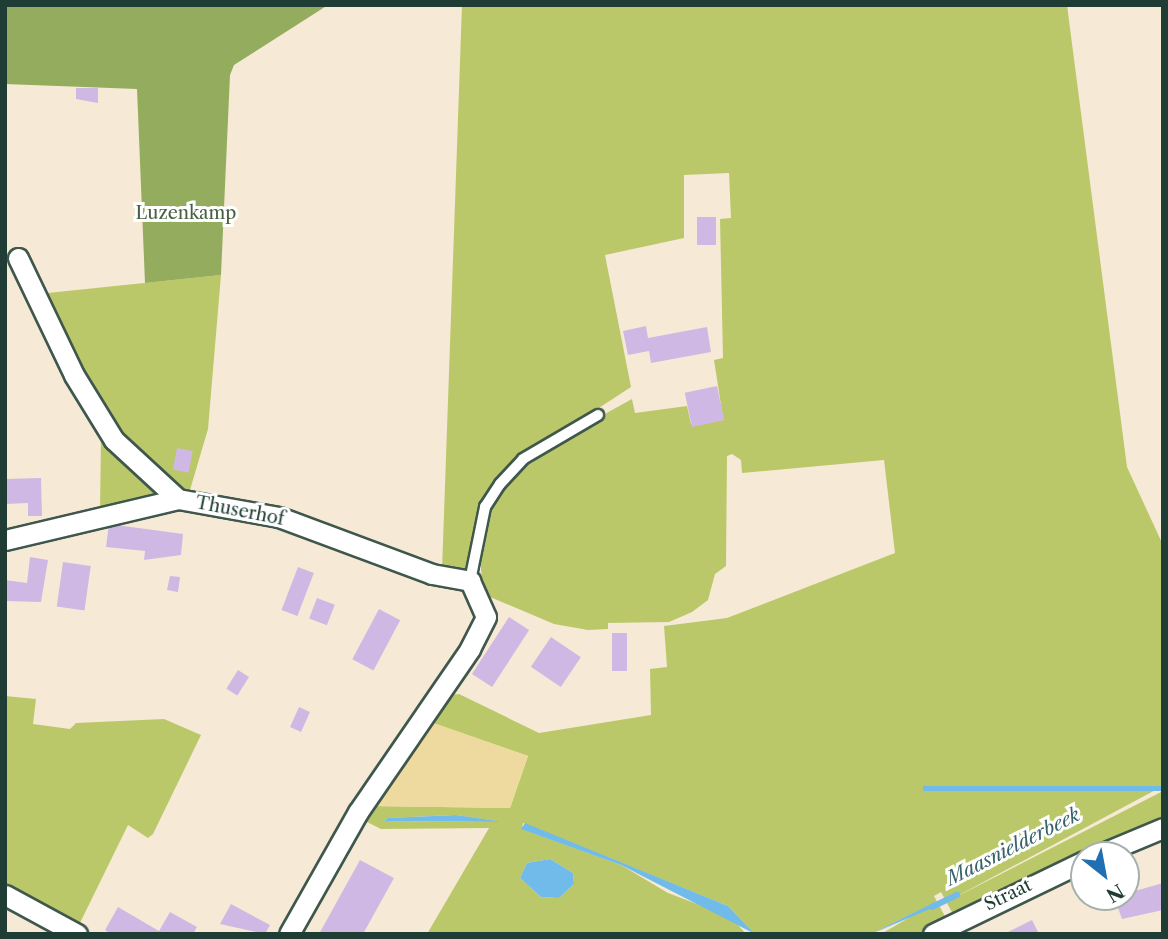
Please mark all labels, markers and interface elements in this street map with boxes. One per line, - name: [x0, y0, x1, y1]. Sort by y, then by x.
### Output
- park label: Luzenkamp: [136, 202, 236, 224]
- street label: Thuserhof: [194, 492, 286, 530]
- water label: Maasnielderbeek: [942, 803, 1084, 891]
- north arrow: [1070, 841, 1140, 911]
- street label: Straat: [981, 874, 1035, 916]
- text: N: [1102, 879, 1128, 907]

